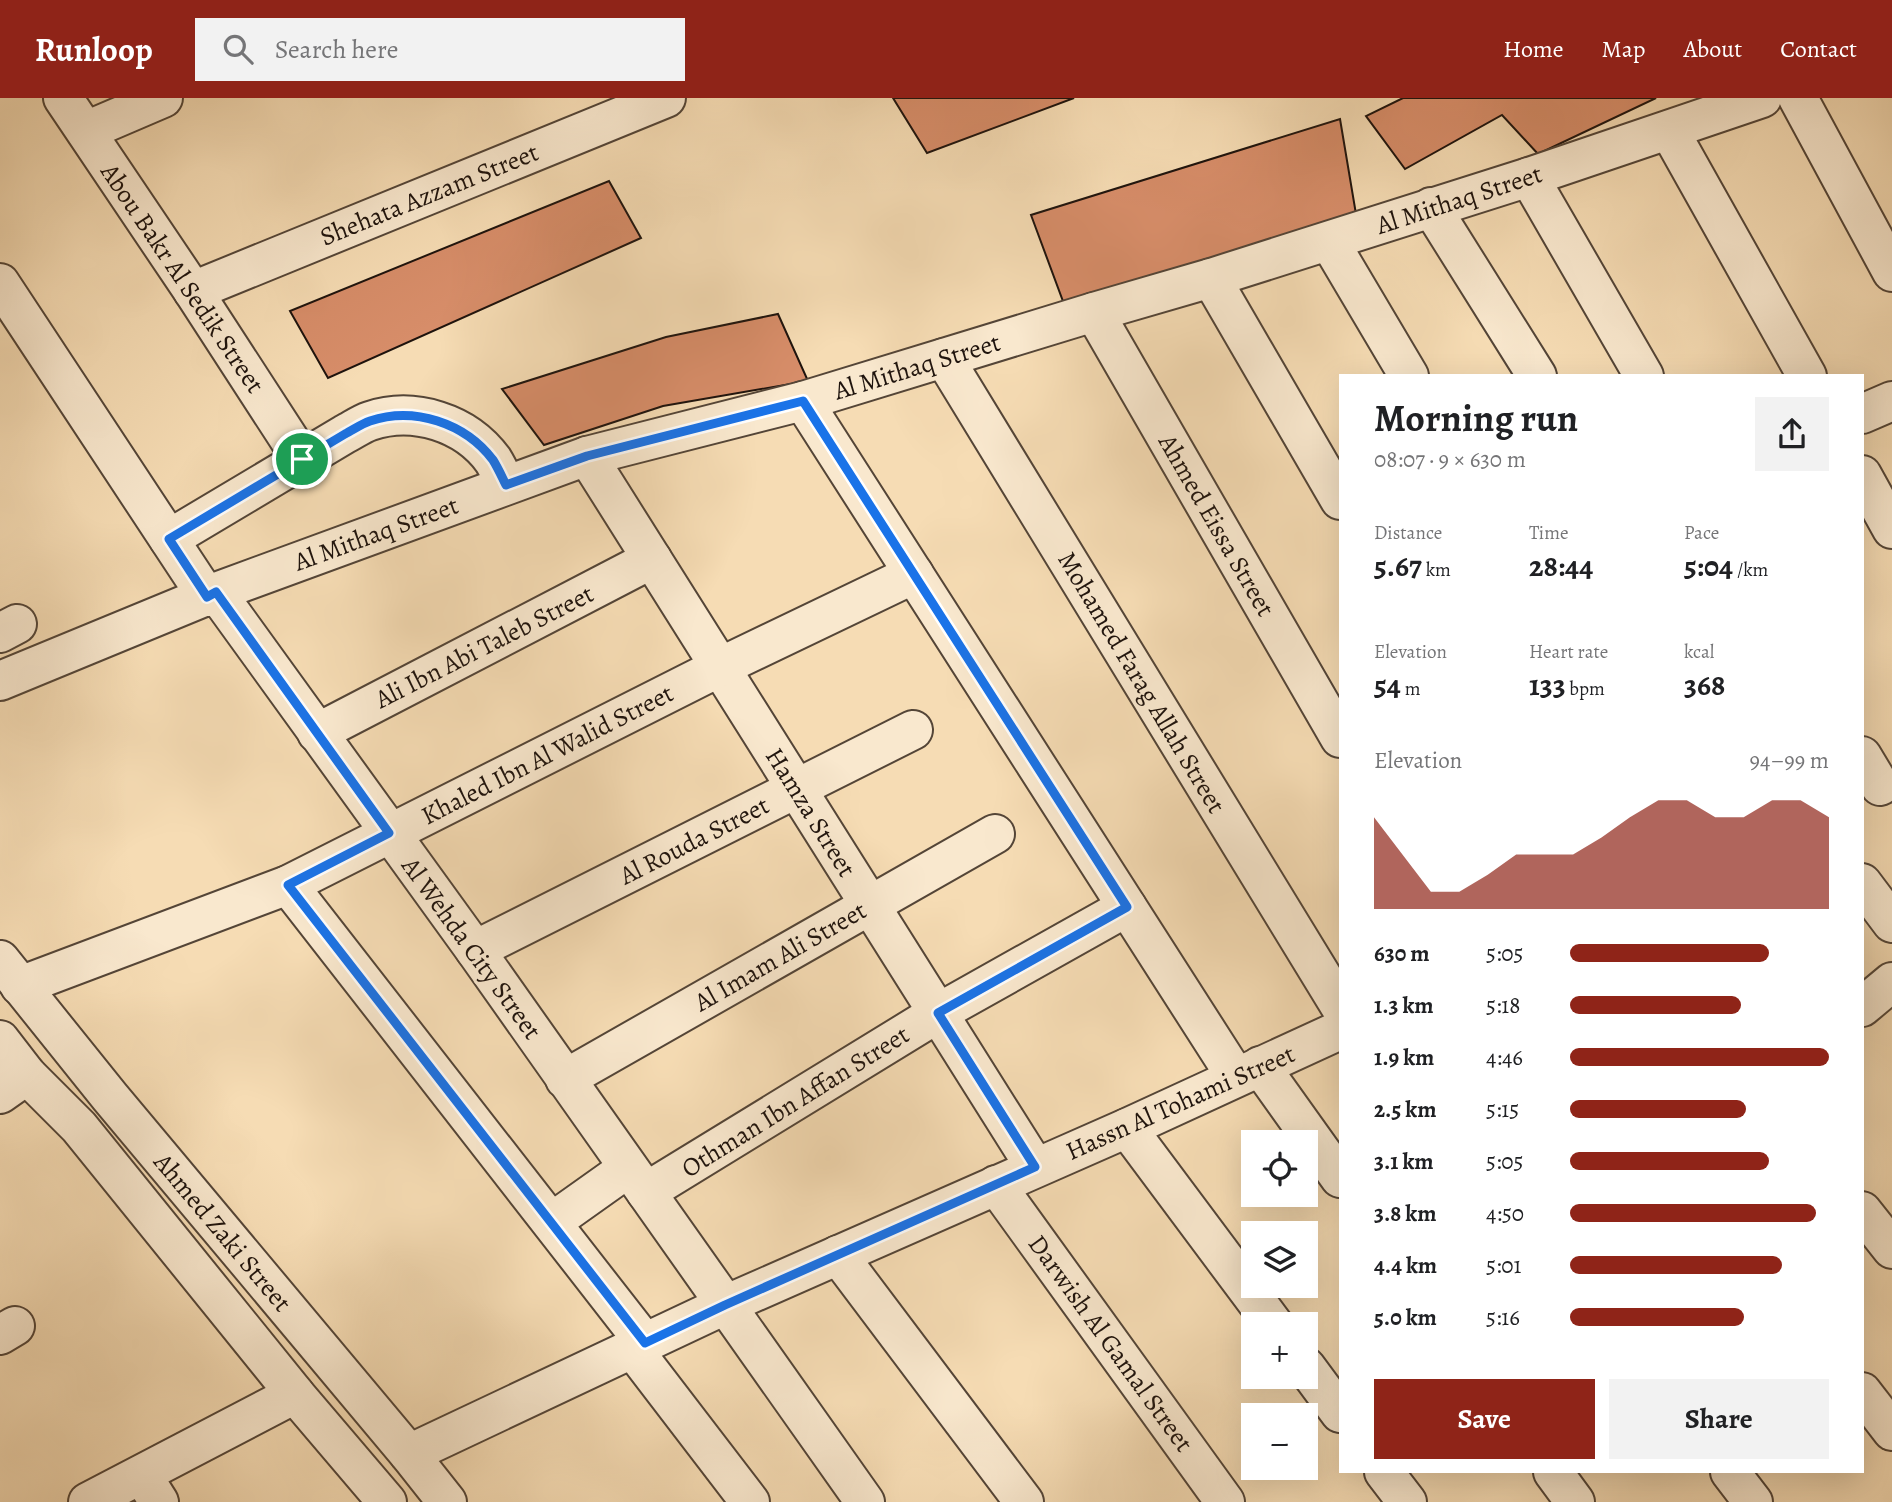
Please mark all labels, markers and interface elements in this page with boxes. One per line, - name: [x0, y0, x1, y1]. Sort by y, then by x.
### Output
- search box: [195, 18, 685, 81]
- text: Runloop: [35, 27, 153, 72]
- icon: search: [219, 30, 257, 68]
- text: Search here: [275, 32, 398, 67]
- text: Home: [1503, 33, 1564, 65]
- text: Map: [1602, 33, 1646, 65]
- text: About: [1684, 33, 1742, 65]
- text: Contact: [1780, 33, 1857, 65]
- street label: Shehata Azzam Street: [315, 134, 544, 254]
- street label: Abou Bakr Al Sedik Street: [92, 156, 273, 400]
- street label: Al Mithaq Street: [1371, 156, 1547, 243]
- street label: Al Mithaq Street: [829, 324, 1005, 409]
- text: Morning run: [1374, 392, 1578, 444]
- button: share: [1755, 397, 1829, 471]
- street label: Ahmed Eissa Street: [1150, 427, 1283, 623]
- pin: [272, 429, 332, 489]
- icon: arrive: [283, 440, 321, 478]
- text: 08:07 · 9 × 630 m: [1374, 444, 1526, 475]
- street label: Al Mithaq Street: [288, 487, 464, 580]
- text: Distance: [1374, 520, 1442, 546]
- text: Time: [1529, 520, 1568, 546]
- text: Pace: [1684, 520, 1719, 546]
- street label: Mohamed Farag Allah Street: [1049, 545, 1234, 820]
- text: 5.67: [1374, 546, 1422, 586]
- text: 28:44: [1529, 546, 1593, 586]
- text: 5:04: [1684, 546, 1733, 586]
- text: km: [1422, 557, 1451, 583]
- text: /km: [1733, 557, 1768, 583]
- street label: Ali Ibn Abi Taleb Street: [368, 576, 600, 717]
- text: Elevation: [1374, 639, 1447, 665]
- text: Heart rate: [1529, 639, 1608, 665]
- text: kcal: [1684, 639, 1714, 665]
- text: 54: [1374, 665, 1401, 705]
- text: 133: [1529, 665, 1566, 705]
- text: 368: [1684, 665, 1725, 705]
- street label: Khaled Ibn Al Walid Street: [415, 675, 680, 833]
- text: m: [1401, 676, 1421, 702]
- text: bpm: [1566, 676, 1605, 702]
- street label: Hamza Street: [757, 741, 864, 884]
- text: Elevation: [1374, 745, 1462, 776]
- text: 94–99 m: [1750, 745, 1829, 776]
- street label: Al Rouda Street: [613, 788, 775, 894]
- street label: Al Wehda City Street: [393, 849, 550, 1047]
- street label: Al Imam Ali Street: [687, 893, 873, 1020]
- text: 630 m: [1374, 938, 1429, 969]
- text: 5:05: [1486, 938, 1524, 969]
- text: 1.3 km: [1374, 990, 1434, 1021]
- text: 5:18: [1486, 990, 1520, 1021]
- street label: Othman Ibn Affan Street: [675, 1017, 916, 1186]
- street label: Hassn Al Tohami Street: [1060, 1036, 1301, 1169]
- text: 1.9 km: [1374, 1042, 1434, 1073]
- text: 4:46: [1486, 1042, 1523, 1073]
- text: 2.5 km: [1374, 1094, 1436, 1125]
- text: 5:15: [1486, 1094, 1519, 1125]
- map controls: [1241, 1130, 1318, 1480]
- button: locate: [1241, 1130, 1318, 1207]
- street label: Ahmed Zaki Street: [145, 1145, 300, 1319]
- text: 3.1 km: [1374, 1146, 1434, 1177]
- text: 5:05: [1486, 1146, 1524, 1177]
- text: 3.8 km: [1374, 1198, 1436, 1229]
- text: 4:50: [1486, 1198, 1524, 1229]
- button: layers: [1241, 1221, 1318, 1298]
- street label: Darwish Al Gamal Street: [1020, 1228, 1202, 1459]
- text: 4.4 km: [1374, 1250, 1437, 1281]
- text: 5:01: [1486, 1250, 1522, 1281]
- text: 5.0 km: [1374, 1302, 1437, 1333]
- text: 5:16: [1486, 1302, 1520, 1333]
- button: +: [1241, 1312, 1318, 1389]
- button: Save: [1374, 1379, 1595, 1459]
- button: Share: [1609, 1379, 1829, 1459]
- button: −: [1241, 1403, 1318, 1480]

